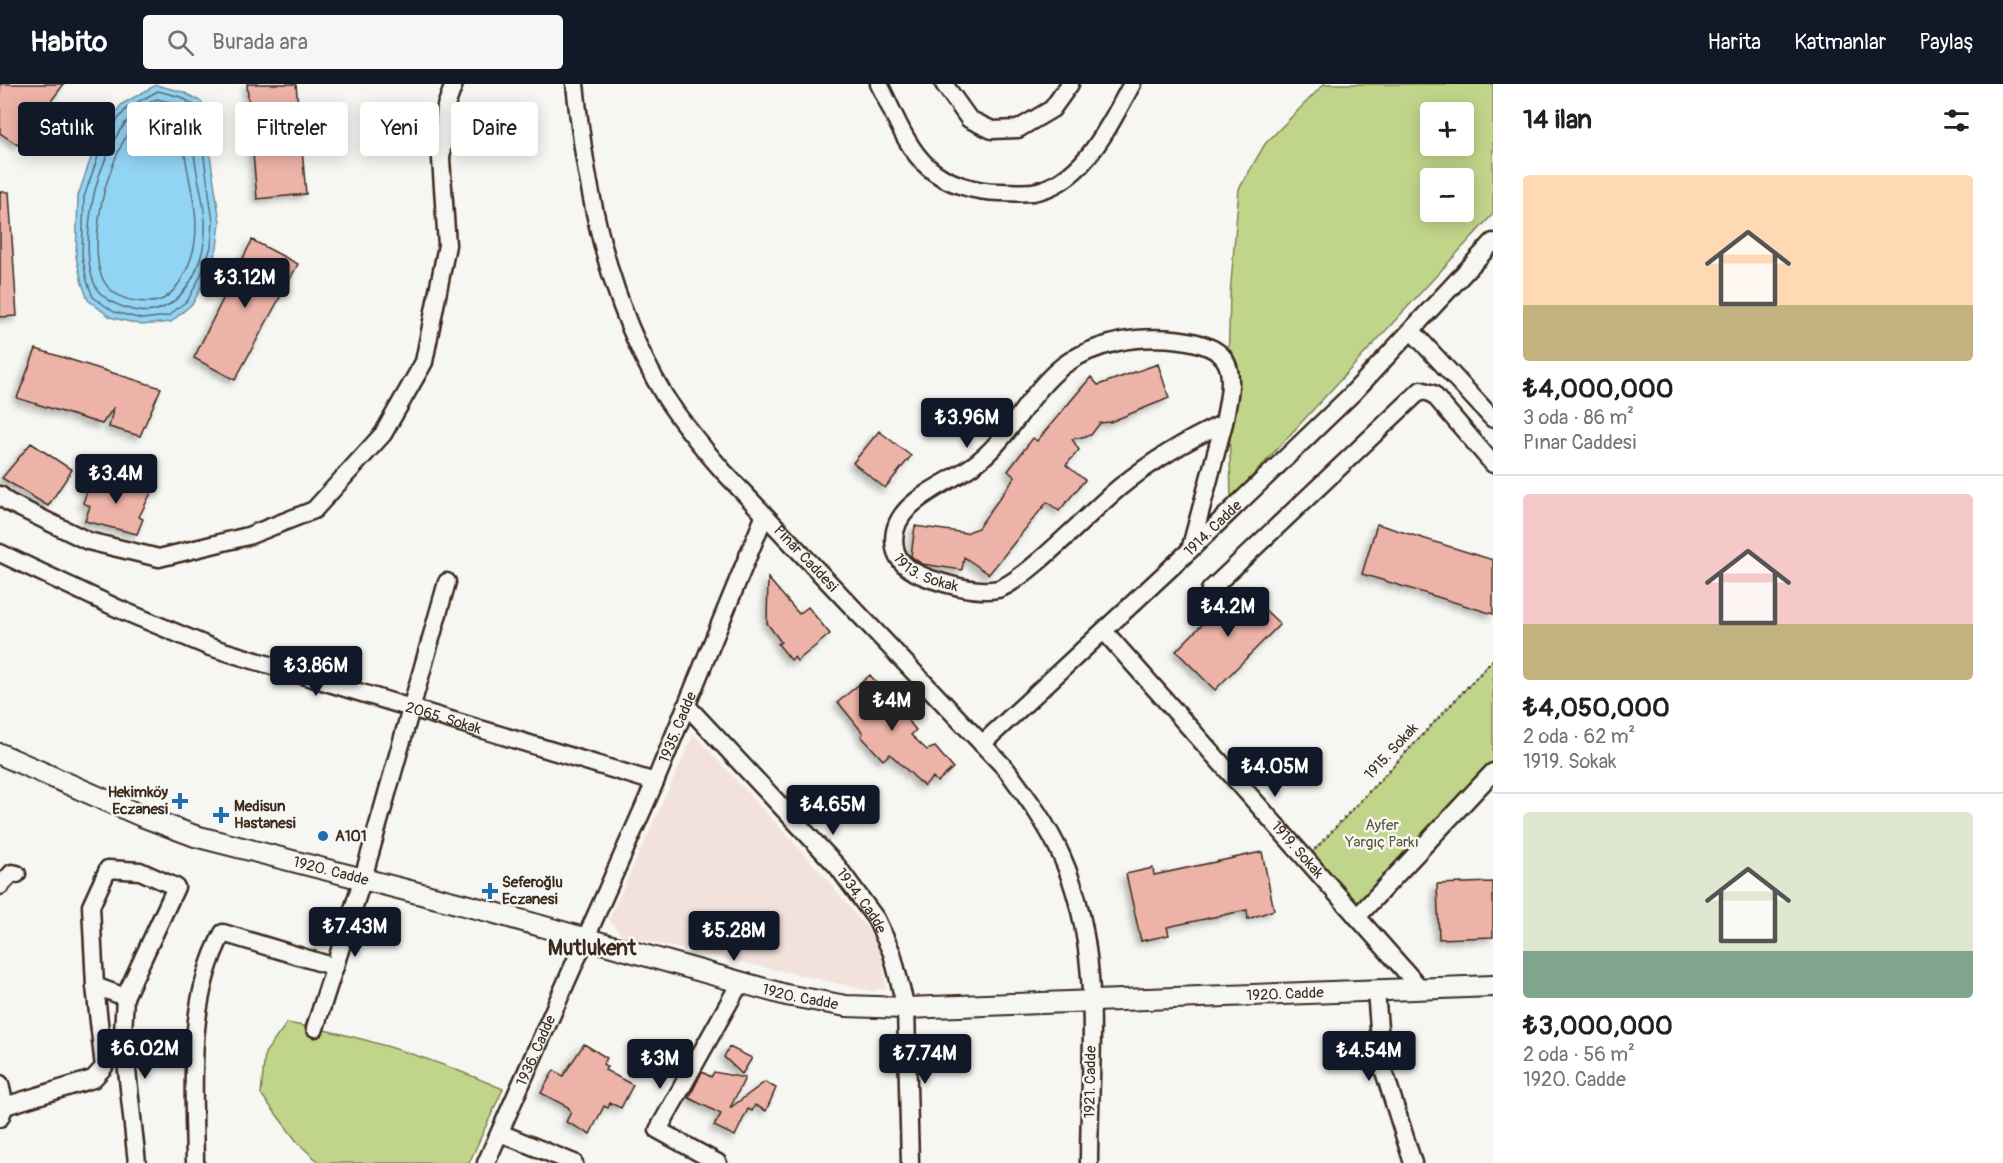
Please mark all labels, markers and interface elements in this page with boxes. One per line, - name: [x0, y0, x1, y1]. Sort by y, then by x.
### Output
- search box: [143, 15, 563, 69]
- text: Habito: [30, 25, 107, 60]
- icon: search: [164, 26, 197, 59]
- text: Burada ara: [212, 28, 308, 56]
- text: Harita: [1708, 29, 1761, 56]
- text: Katmanlar: [1794, 29, 1886, 56]
- text: Paylaş: [1919, 29, 1973, 56]
- chip: Satılık: [18, 102, 115, 156]
- chip: Kiralık: [127, 102, 223, 156]
- chip: Filtreler: [235, 102, 348, 156]
- chip: Yeni: [360, 102, 439, 156]
- chip: Daire: [451, 102, 538, 156]
- map controls: [1420, 102, 1474, 222]
- button: +: [1420, 102, 1474, 156]
- text: 14 ilan: [1523, 104, 1592, 136]
- icon: filters: [1940, 104, 1973, 137]
- button: −: [1420, 168, 1474, 222]
- icon: home: [1694, 214, 1802, 322]
- pin: ₺3.12M: [196, 258, 294, 309]
- text: ₺3.12M: [215, 265, 275, 290]
- text: ₺4,000,000: [1523, 373, 1673, 405]
- pin: ₺3.96M: [918, 398, 1016, 449]
- text: ₺3.96M: [935, 405, 999, 430]
- text: 3 oda · 86 m²: [1523, 405, 1634, 430]
- text: Pınar Caddesi: [1523, 430, 1636, 455]
- pin: ₺3.4M: [74, 454, 158, 505]
- text: ₺3.4M: [89, 461, 143, 486]
- street label: 1914. Cadde: [1180, 496, 1246, 561]
- street label: Pınar Caddesi: [769, 521, 842, 596]
- icon: home: [1694, 533, 1802, 641]
- street label: 1913. Sokak: [888, 550, 961, 596]
- pin: ₺4.2M: [1186, 587, 1270, 638]
- text: ₺4.2M: [1201, 594, 1255, 619]
- pin: ₺3.86M: [267, 646, 365, 697]
- text: ₺3.86M: [284, 653, 348, 678]
- pin: ₺4M: [863, 681, 921, 732]
- street label: 1935. Cadde: [655, 688, 701, 766]
- text: ₺4M: [873, 688, 911, 713]
- text: ₺4,050,000: [1523, 692, 1670, 724]
- street label: 2065. Sokak: [403, 698, 484, 739]
- street label: 1915. Sokak: [1360, 719, 1423, 784]
- text: 2 oda · 62 m²: [1523, 724, 1635, 749]
- pin: ₺4.05M: [1226, 747, 1324, 798]
- text: 1919. Sokak: [1523, 749, 1616, 774]
- text: ₺4.05M: [1242, 754, 1308, 779]
- place label: Hekimköy Eczanesi: [108, 783, 169, 819]
- pin: ₺4.65M: [784, 785, 882, 836]
- text: ₺4.65M: [801, 792, 865, 817]
- marker: Hekimköy Eczanesi: [173, 794, 187, 808]
- place label: Medisun Hastanesi: [234, 797, 296, 833]
- marker: Medisun Hastanesi: [212, 806, 230, 824]
- park label: Ayfer Yargıç Parkı: [1344, 816, 1419, 852]
- street label: 1919. Sokak: [1267, 817, 1328, 883]
- place label: A101: [335, 827, 367, 846]
- marker: A101: [316, 829, 330, 843]
- icon: home: [1694, 851, 1802, 959]
- street label: 1920. Cadde: [291, 853, 371, 890]
- street label: 1934. Cadde: [832, 865, 891, 937]
- place label: Seferoğlu Eczanesi: [502, 873, 563, 909]
- marker: Seferoğlu Eczanesi: [483, 884, 497, 898]
- pin: ₺7.43M: [306, 907, 404, 958]
- pin: ₺5.28M: [685, 911, 783, 962]
- text: ₺7.43M: [323, 914, 387, 939]
- text: ₺5.28M: [703, 918, 765, 943]
- district label: Mutlukent: [548, 935, 637, 962]
- street label: 1920. Cadde: [760, 980, 840, 1015]
- street label: 1920. Cadde: [1246, 983, 1325, 1005]
- text: ₺3,000,000: [1523, 1010, 1673, 1042]
- street label: 1936. Cadde: [512, 1012, 561, 1089]
- pin: ₺6.02M: [96, 1029, 194, 1080]
- pin: ₺4.54M: [1320, 1031, 1418, 1082]
- pin: ₺7.74M: [876, 1034, 974, 1085]
- text: ₺6.02M: [111, 1036, 179, 1061]
- text: ₺4.54M: [1337, 1038, 1401, 1063]
- pin: ₺3M: [631, 1039, 689, 1090]
- text: ₺7.74M: [893, 1041, 957, 1066]
- text: 2 oda · 56 m²: [1523, 1042, 1635, 1067]
- street label: 1921. Cadde: [1080, 1045, 1101, 1119]
- text: ₺3M: [641, 1046, 679, 1071]
- text: 1920. Cadde: [1523, 1067, 1626, 1092]

